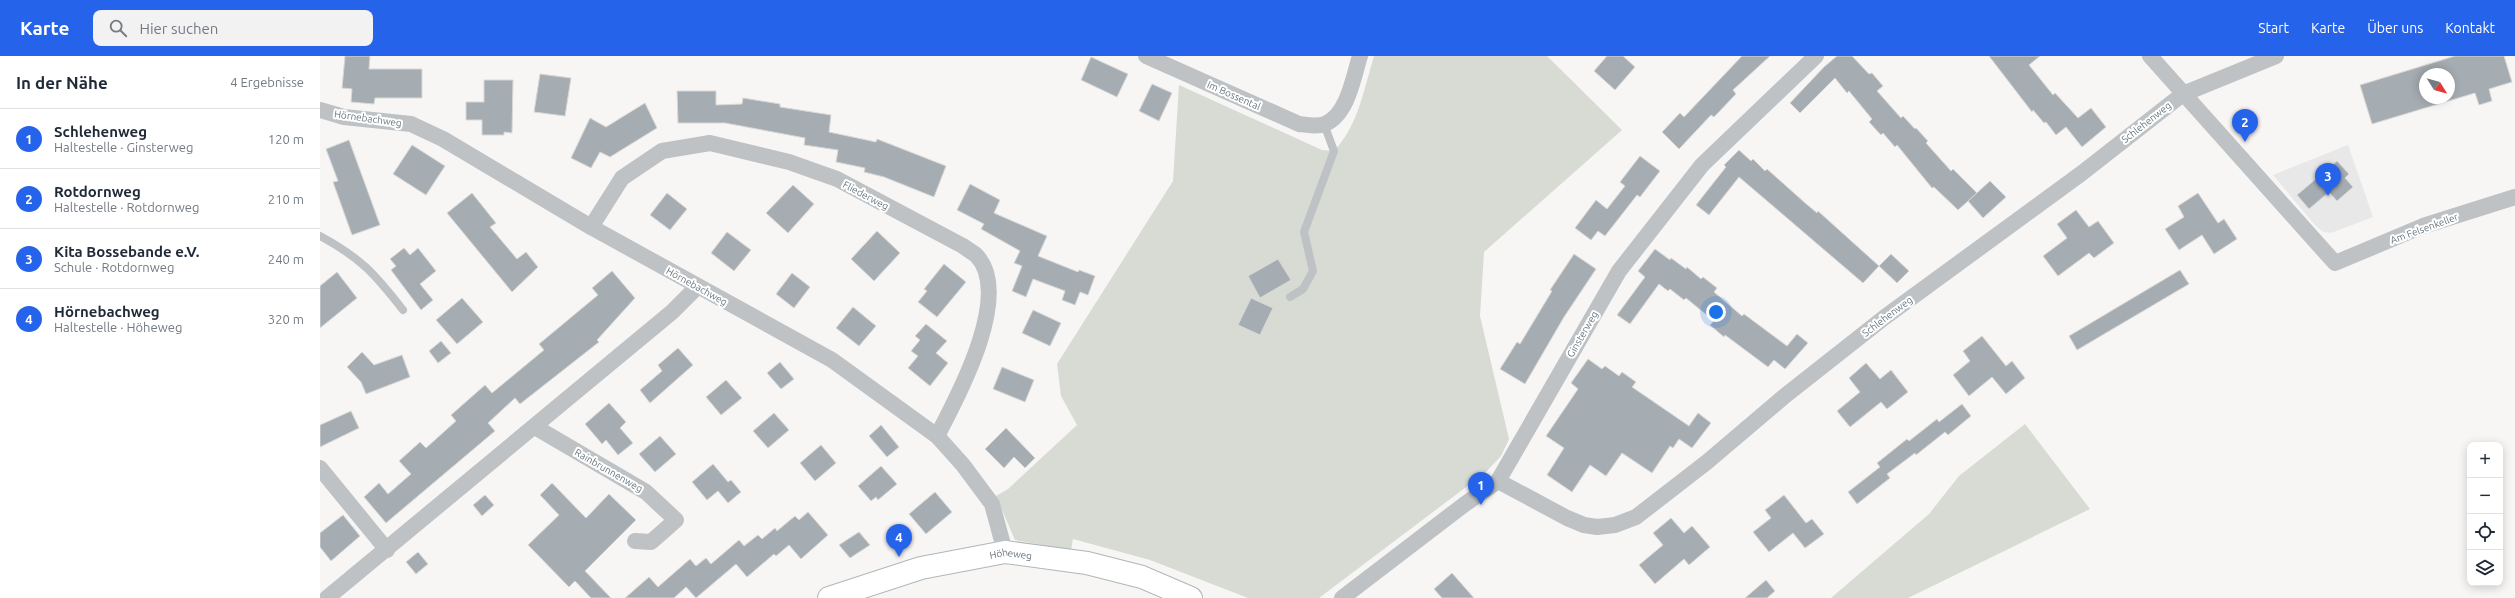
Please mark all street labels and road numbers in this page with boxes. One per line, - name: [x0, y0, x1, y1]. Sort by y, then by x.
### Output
- street label: Im Bossental: [1205, 79, 1263, 112]
- street label: Schlehenweg: [2119, 100, 2173, 145]
- street label: Hörnebachweg: [333, 108, 402, 129]
- street label: Fliederweg: [841, 179, 891, 212]
- street label: Am Felsenkeller: [2389, 211, 2460, 246]
- street label: Hörnebachweg: [664, 265, 729, 308]
- street label: Schlehenweg: [1860, 294, 1914, 339]
- street label: Ginsterweg: [1565, 309, 1600, 359]
- street label: Rainbrunnenweg: [573, 447, 645, 494]
- street label: Höheweg: [989, 547, 1033, 562]

